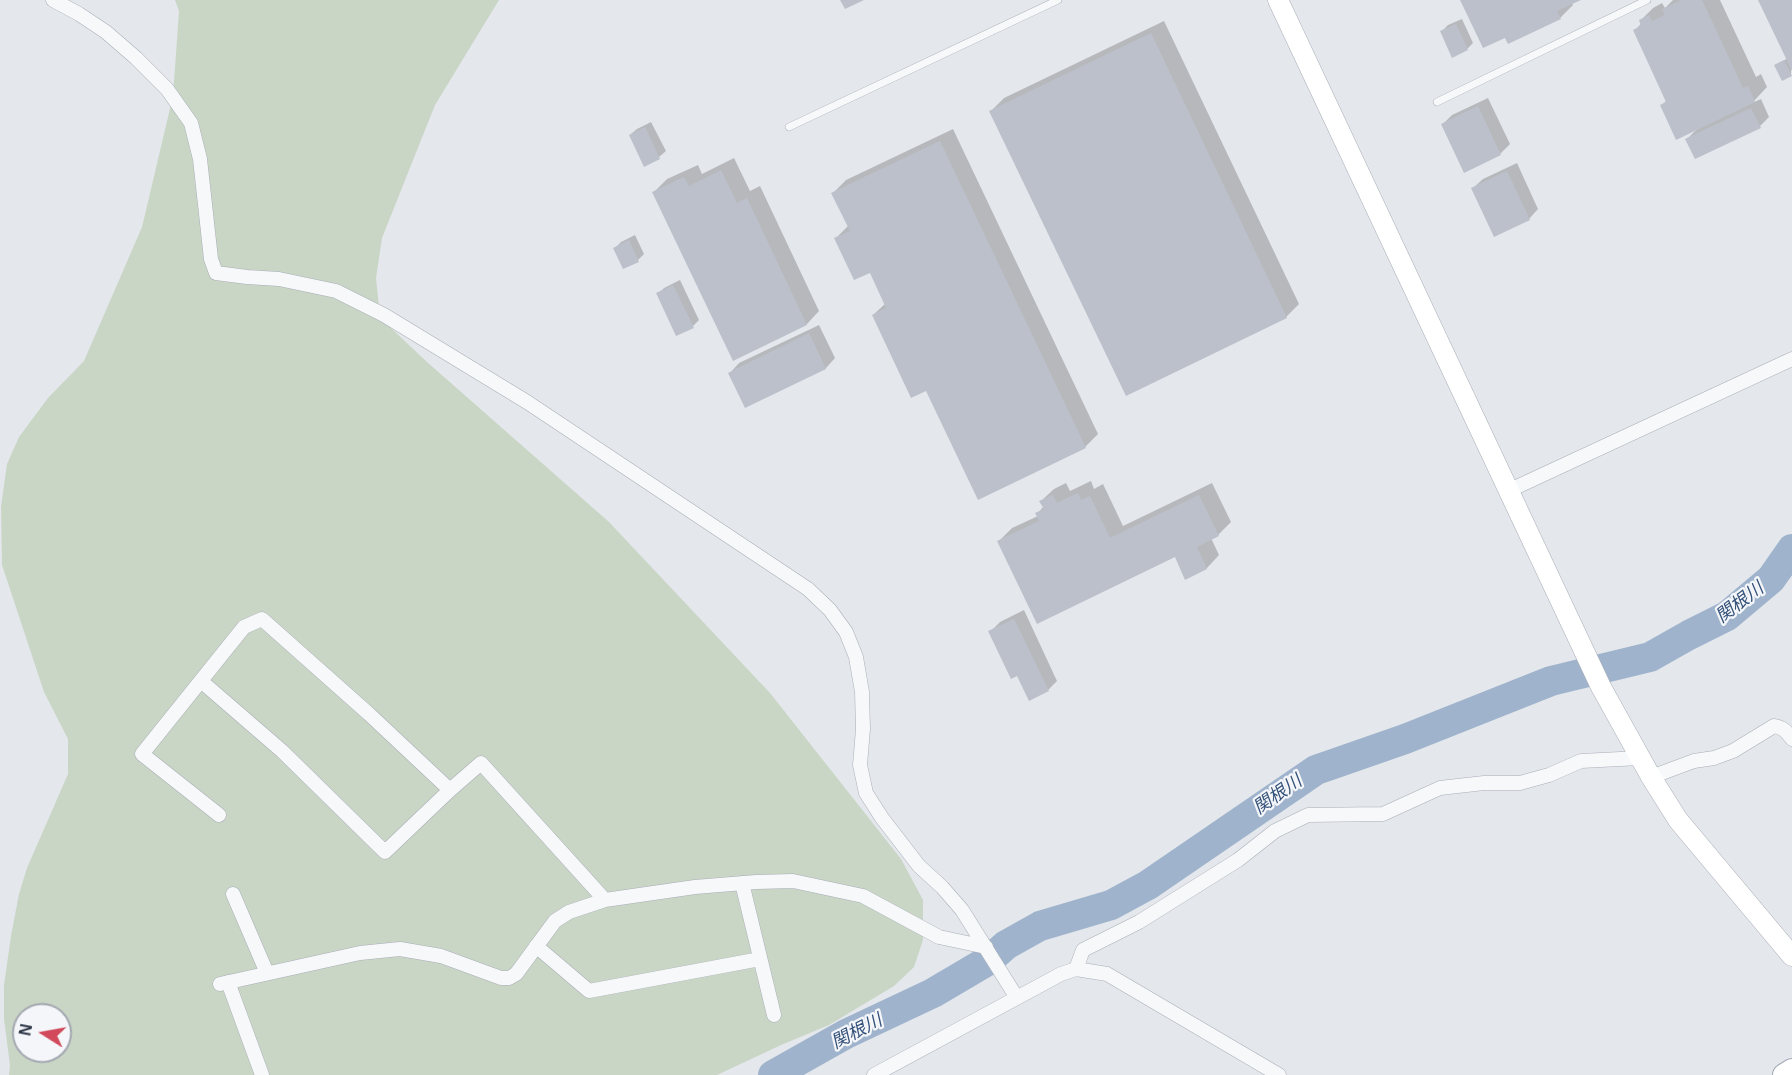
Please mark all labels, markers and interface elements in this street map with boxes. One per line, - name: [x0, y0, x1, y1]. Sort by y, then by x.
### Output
- water label: 関根川: [1712, 578, 1768, 628]
- water label: 関根川: [1250, 771, 1306, 819]
- north arrow: [12, 1003, 72, 1063]
- water label: 関根川: [828, 1010, 886, 1054]
- text: N: [16, 1023, 35, 1037]

